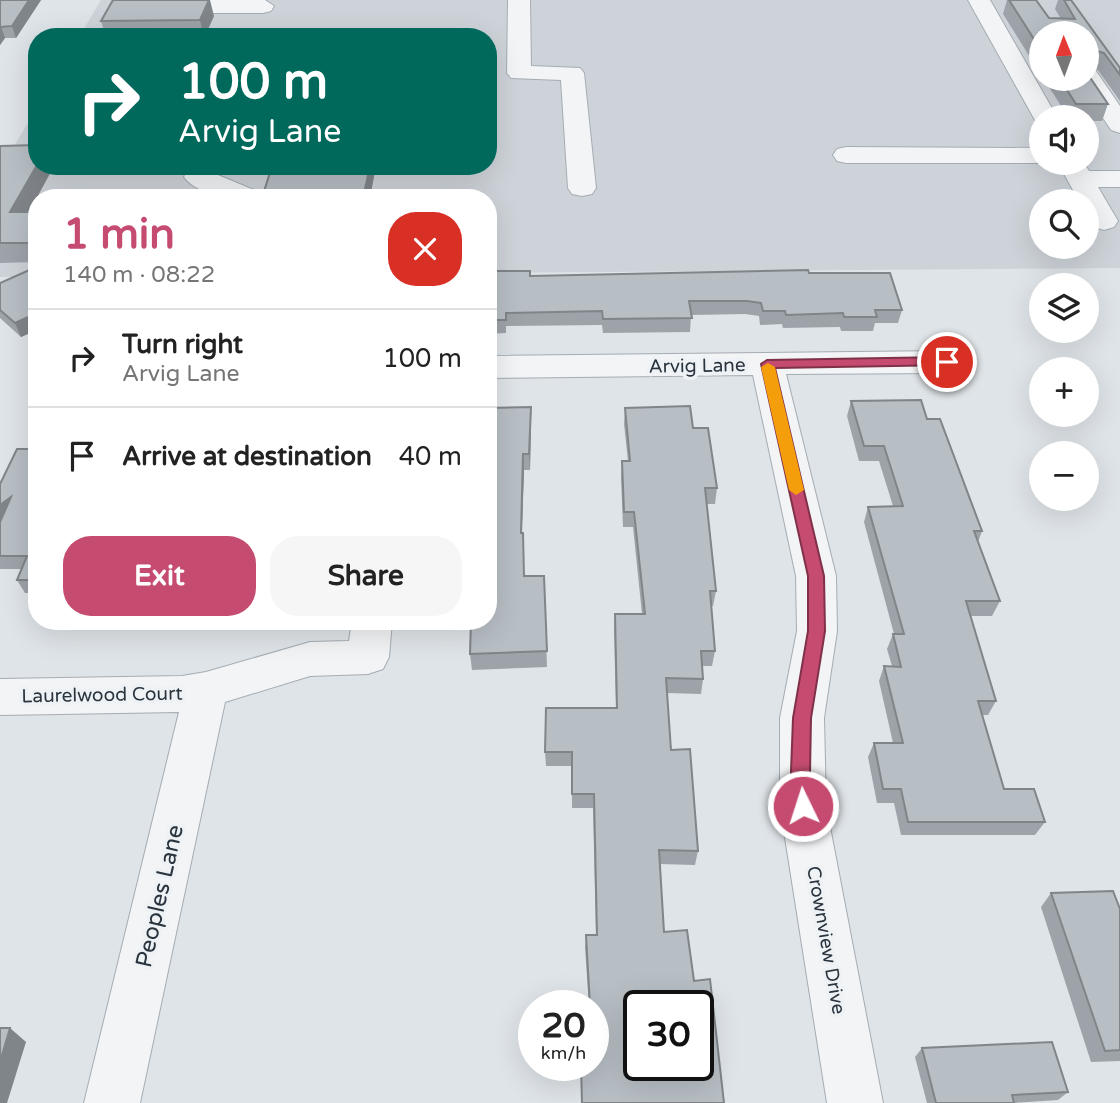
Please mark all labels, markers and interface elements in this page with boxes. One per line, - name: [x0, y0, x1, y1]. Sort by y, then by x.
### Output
- north arrow: [1029, 21, 1099, 91]
- map controls: [1029, 21, 1099, 511]
- text: 100 m: [178, 53, 328, 112]
- icon: right: [63, 56, 154, 147]
- button: sound: [1029, 105, 1099, 175]
- text: Arvig Lane: [178, 113, 341, 151]
- button: search: [1029, 189, 1099, 259]
- text: 1 min: [63, 209, 175, 260]
- button: close: [388, 212, 462, 286]
- text: 140 m · 08:22: [63, 261, 215, 289]
- button: layers: [1029, 273, 1099, 343]
- text: Turn right: [122, 329, 243, 360]
- pin: [917, 332, 977, 392]
- icon: right: [63, 339, 101, 377]
- text: 100 m: [382, 343, 462, 374]
- icon: arrive: [928, 343, 966, 381]
- street label: Arvig Lane: [648, 354, 746, 378]
- button: +: [1029, 357, 1099, 427]
- text: Arvig Lane: [122, 360, 239, 388]
- icon: arrive: [63, 437, 101, 475]
- text: Arrive at destination: [122, 441, 372, 472]
- text: 40 m: [399, 441, 462, 472]
- button: −: [1029, 441, 1099, 511]
- button: Exit: [63, 536, 256, 616]
- button: Share: [270, 536, 462, 616]
- street label: Laurelwood Court: [21, 683, 183, 707]
- position arrow: [766, 769, 840, 843]
- street label: Peoples Lane: [130, 822, 190, 970]
- street label: Crownview Drive: [802, 864, 850, 1016]
- speed limit sign: 30: [623, 990, 714, 1081]
- text: 20: [542, 1005, 585, 1047]
- text: km/h: [541, 1042, 586, 1064]

